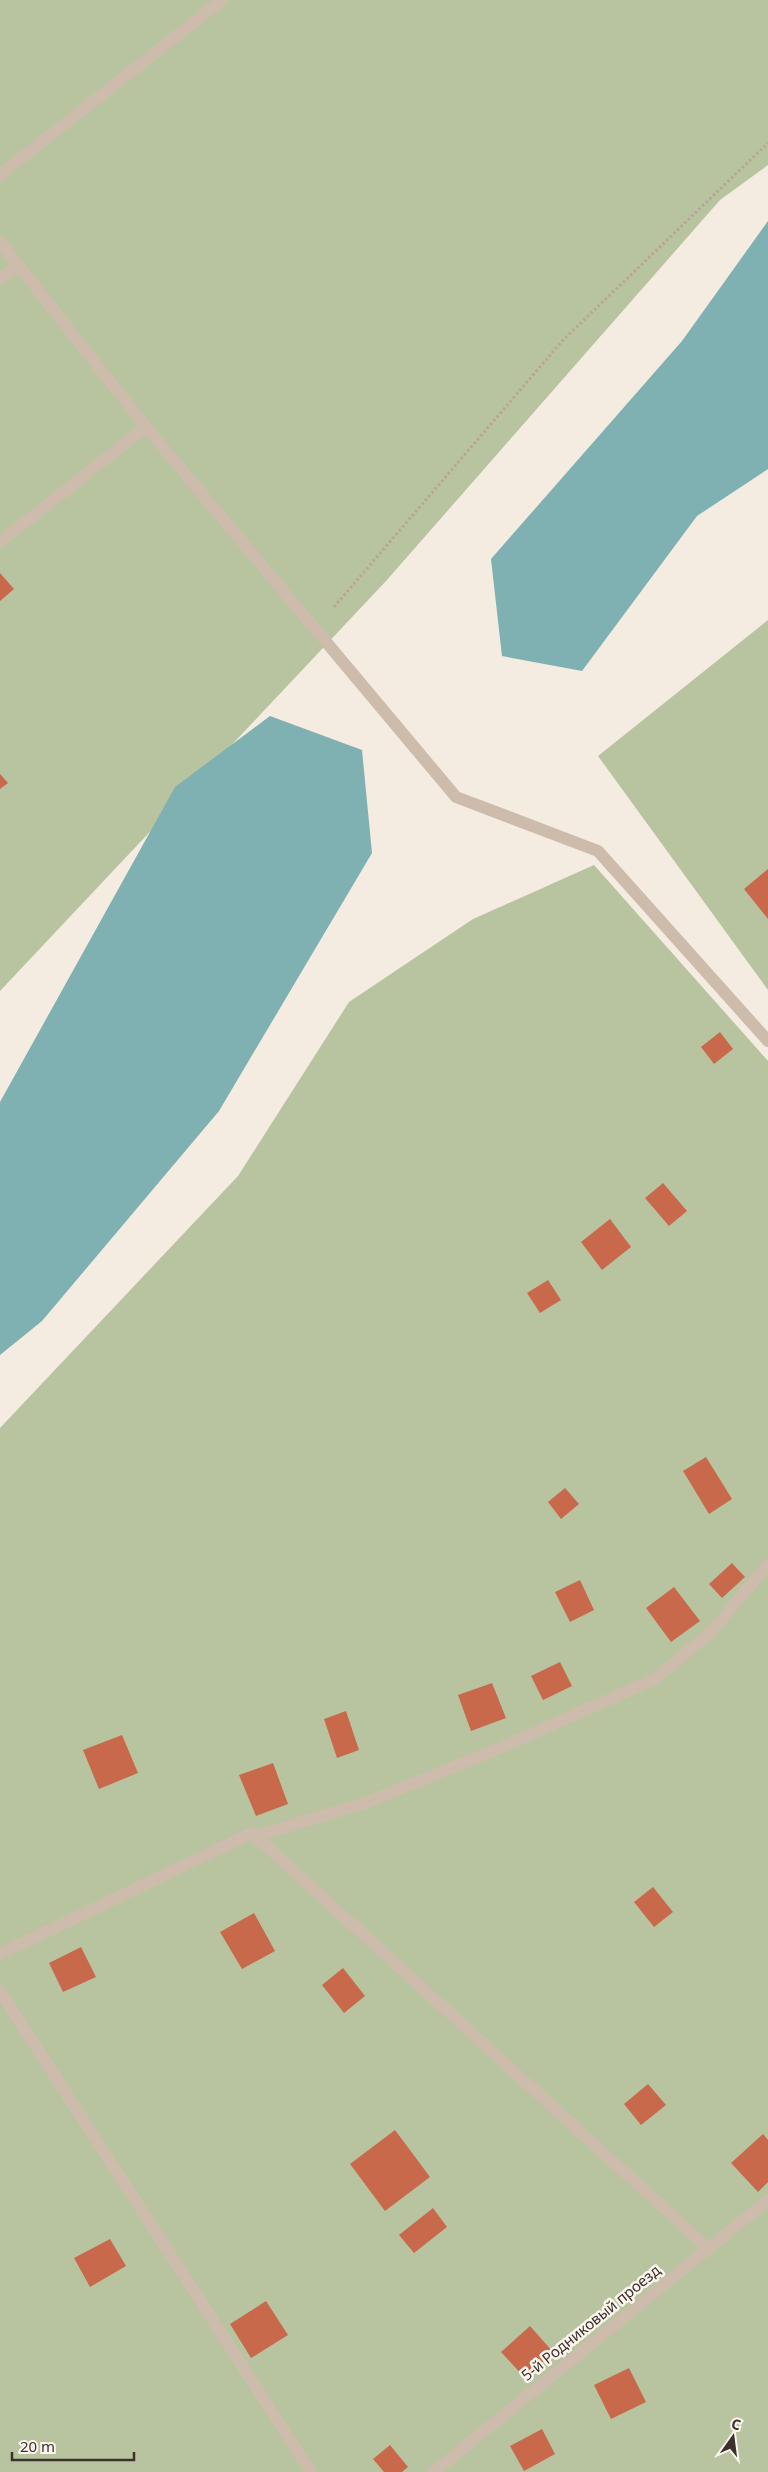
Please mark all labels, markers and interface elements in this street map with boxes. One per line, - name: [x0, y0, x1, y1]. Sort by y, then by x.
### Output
- street label: 5-й Родниковый проезд: [517, 2260, 664, 2385]
- north arrow: [708, 2412, 758, 2462]
- text: С: [730, 2414, 743, 2434]
- scale bar: [12, 2430, 135, 2462]
- text: 20 m: [20, 2436, 55, 2456]

